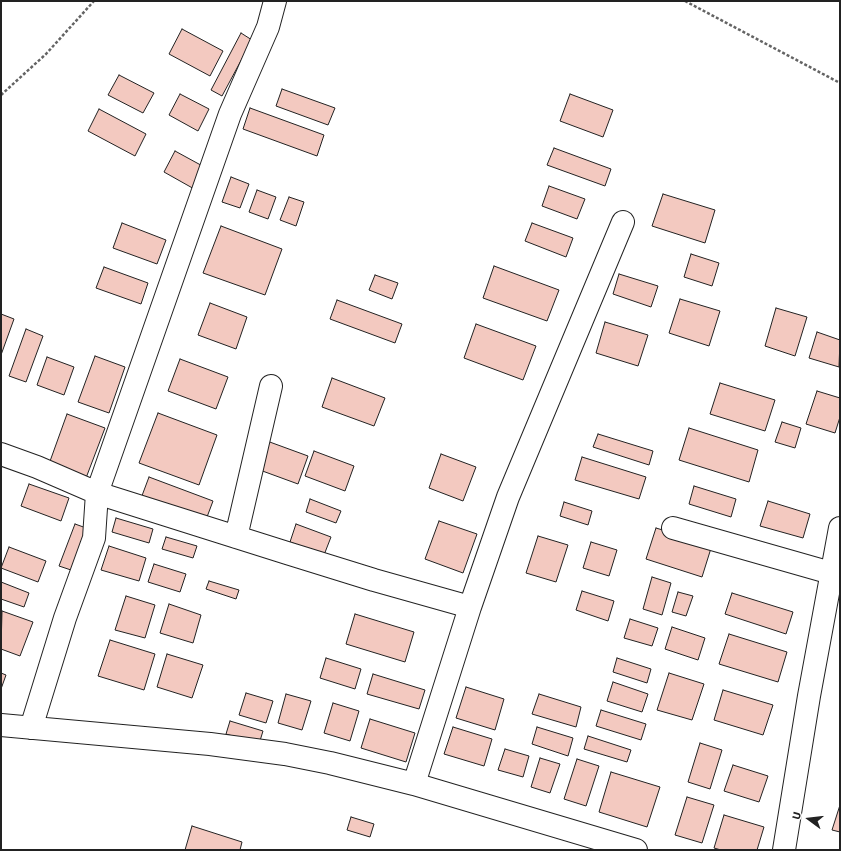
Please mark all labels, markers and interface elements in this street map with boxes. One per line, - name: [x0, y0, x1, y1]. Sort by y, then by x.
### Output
- north arrow: [789, 799, 829, 839]
- text: U: [790, 811, 804, 821]

